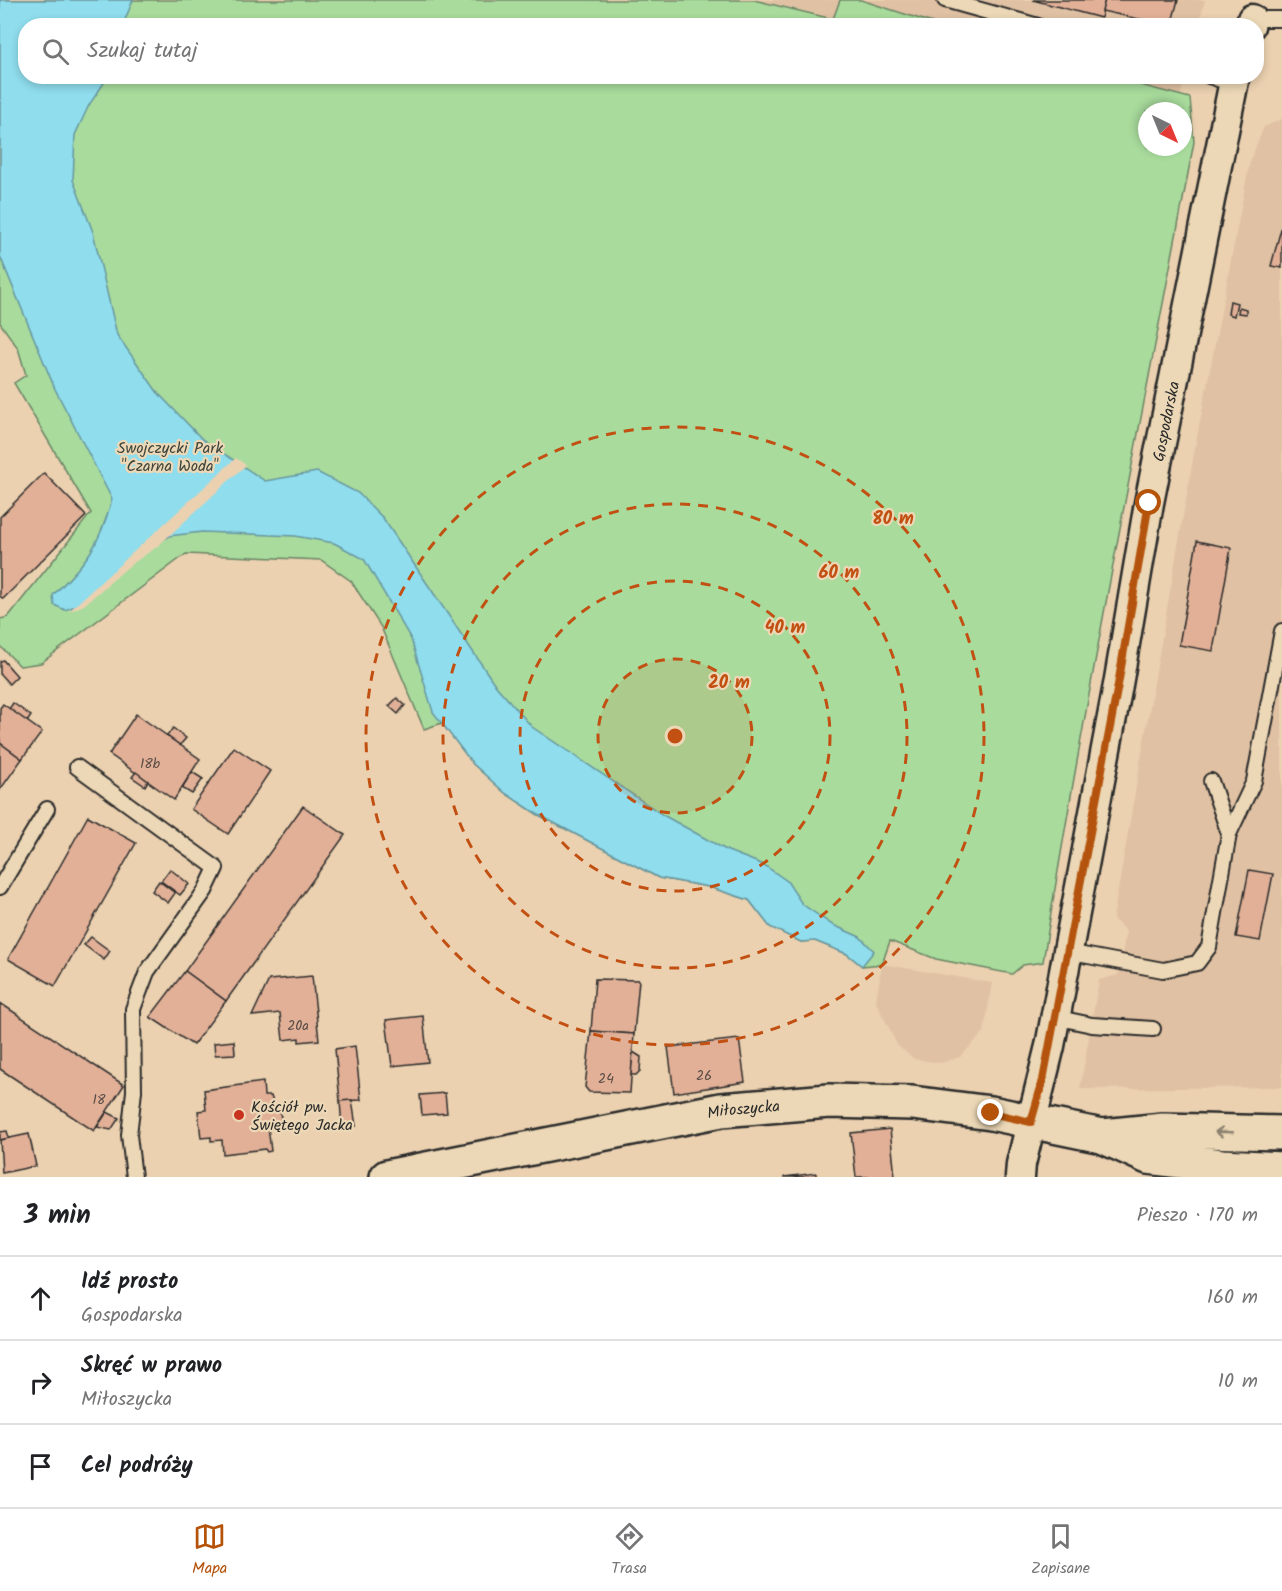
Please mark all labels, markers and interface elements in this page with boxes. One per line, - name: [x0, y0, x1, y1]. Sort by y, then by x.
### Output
- search box: [18, 18, 1264, 84]
- text: Szukaj tutaj: [87, 34, 198, 69]
- icon: search: [39, 35, 72, 68]
- north arrow: [1138, 102, 1192, 156]
- street label: Gospodarska: [1147, 379, 1187, 464]
- park label: Swojczycki Park "Czarna Woda": [117, 436, 224, 479]
- route start: [1135, 489, 1161, 515]
- text: 80 m: [872, 505, 914, 534]
- text: 60 m: [819, 559, 860, 588]
- text: 40 m: [765, 614, 806, 643]
- text: 20 m: [708, 669, 750, 698]
- centre of rings: [665, 726, 685, 746]
- house number: 18b: [140, 753, 161, 775]
- house number: 20a: [287, 1015, 309, 1037]
- house number: 26: [696, 1065, 712, 1087]
- house number: 24: [598, 1068, 614, 1090]
- house number: 18: [93, 1089, 106, 1111]
- street label: Miłoszycka: [705, 1094, 781, 1127]
- place label: Kościół pw. Świętego Jacka: [251, 1095, 353, 1138]
- route end: [977, 1099, 1003, 1125]
- marker: Kościół pw. Świętego Jacka: [232, 1108, 246, 1122]
- one-way arrow: [1214, 1126, 1234, 1137]
- text: 3 min: [24, 1195, 91, 1237]
- text: Pieszo · 170 m: [1137, 1200, 1258, 1232]
- text: Idź prosto: [81, 1265, 178, 1300]
- icon: ahead: [24, 1282, 57, 1315]
- text: 160 m: [1207, 1282, 1258, 1314]
- text: Gospodarska: [81, 1300, 183, 1332]
- text: Skręć w prawo: [81, 1349, 222, 1384]
- icon: right: [24, 1366, 57, 1399]
- text: 10 m: [1218, 1366, 1258, 1398]
- text: Miłoszycka: [81, 1384, 172, 1416]
- text: Cel podróży: [81, 1449, 193, 1484]
- icon: arrive: [24, 1450, 57, 1483]
- tab: Mapa: [192, 1520, 227, 1581]
- tab: Trasa: [611, 1520, 647, 1581]
- tab: Zapisane: [1031, 1520, 1090, 1581]

